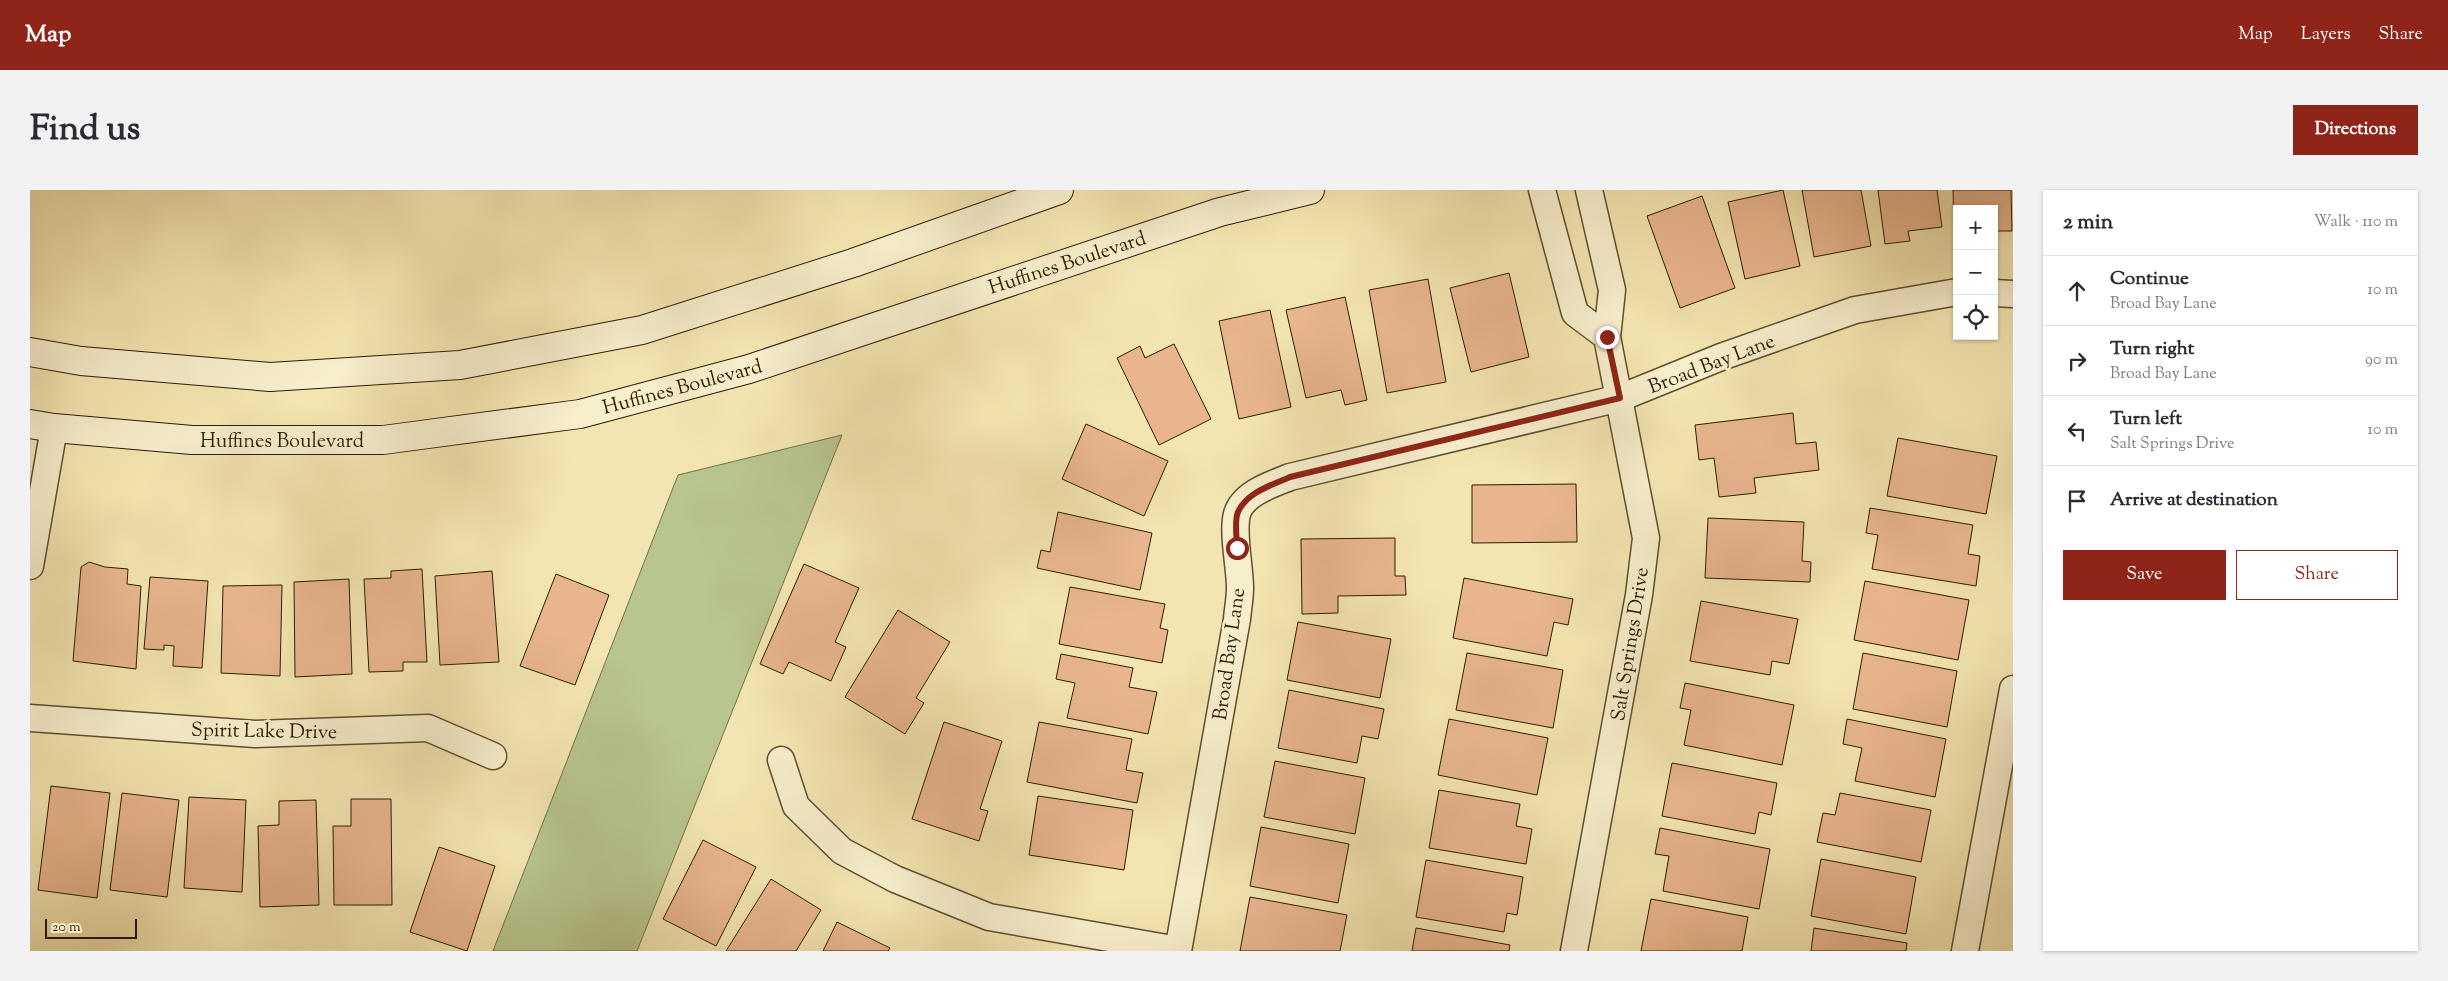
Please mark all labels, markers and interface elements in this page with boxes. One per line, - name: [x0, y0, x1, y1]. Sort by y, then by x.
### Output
- text: Map: [25, 18, 71, 52]
- text: Map: [2238, 22, 2273, 48]
- text: Layers: [2301, 22, 2351, 48]
- text: Share: [2379, 22, 2423, 48]
- text: Find us: [30, 105, 140, 156]
- button: Directions: [2293, 105, 2418, 155]
- map controls: [1953, 205, 1998, 340]
- button: +: [1953, 205, 1998, 250]
- text: 2 min: [2063, 208, 2113, 238]
- text: Walk · 110 m: [2314, 211, 2398, 234]
- street label: Huffines Boulevard: [985, 225, 1150, 304]
- button: −: [1953, 250, 1998, 295]
- text: Continue: [2110, 266, 2189, 293]
- icon: ahead: [2063, 277, 2091, 305]
- text: 10 m: [2368, 279, 2398, 302]
- text: Broad Bay Lane: [2110, 293, 2217, 316]
- button: locate: [1953, 295, 1998, 340]
- route end: [1596, 326, 1619, 349]
- street label: Broad Bay Lane: [1644, 328, 1779, 403]
- text: Turn right: [2110, 336, 2194, 363]
- icon: right: [2063, 347, 2091, 375]
- text: 90 m: [2365, 349, 2398, 372]
- street label: Huffines Boulevard: [600, 353, 766, 424]
- text: Broad Bay Lane: [2110, 363, 2217, 386]
- text: Turn left: [2110, 406, 2182, 433]
- icon: left: [2063, 417, 2091, 445]
- text: 10 m: [2368, 419, 2398, 442]
- street label: Huffines Boulevard: [200, 428, 364, 457]
- text: Salt Springs Drive: [2110, 433, 2234, 456]
- icon: arrive: [2063, 487, 2091, 515]
- text: Arrive at destination: [2110, 487, 2278, 514]
- route start: [1226, 537, 1249, 560]
- button: Save: [2063, 550, 2226, 600]
- button: Share: [2236, 550, 2398, 600]
- street label: Salt Springs Drive: [1605, 565, 1658, 723]
- street label: Broad Bay Lane: [1207, 586, 1254, 722]
- street label: Spirit Lake Drive: [191, 717, 337, 748]
- scale bar: [45, 916, 138, 939]
- text: 20 m: [52, 918, 81, 938]

